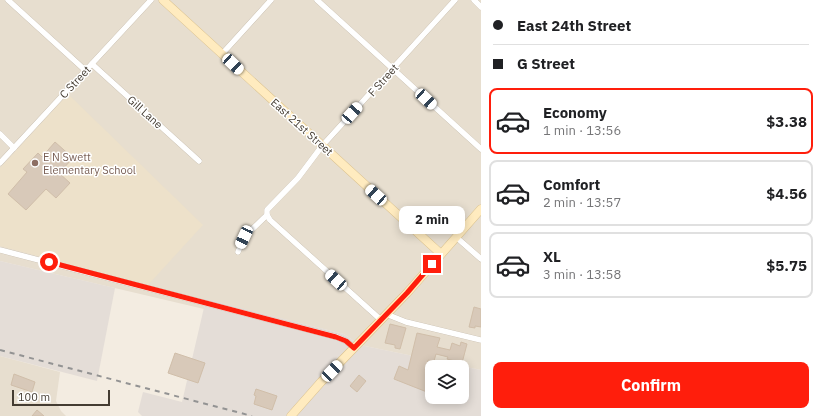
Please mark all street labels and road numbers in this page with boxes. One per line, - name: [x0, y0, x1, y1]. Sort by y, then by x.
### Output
- street label: F Street: [365, 61, 401, 99]
- street label: C Street: [56, 63, 94, 101]
- street label: Gill Lane: [124, 93, 166, 131]
- street label: East 21st Street: [268, 95, 336, 159]

